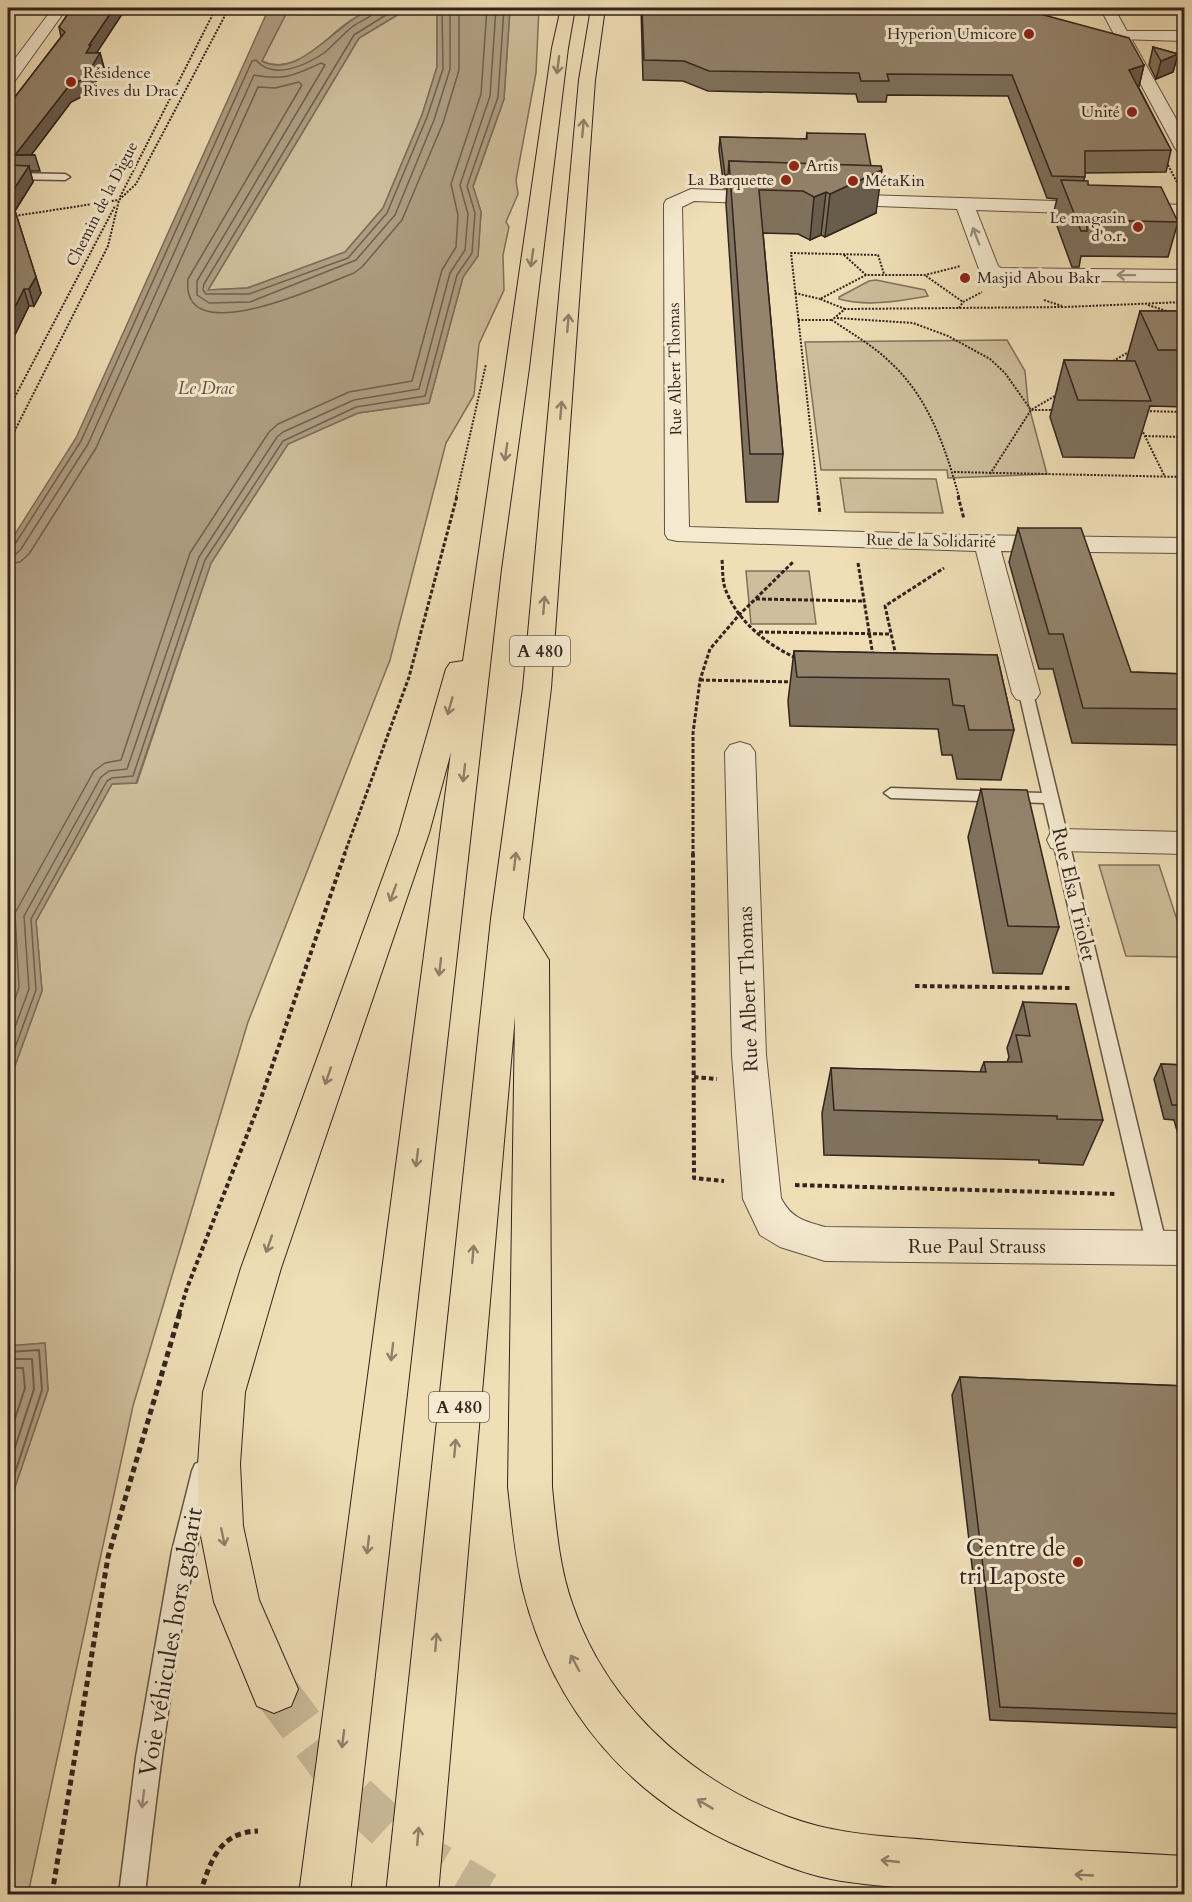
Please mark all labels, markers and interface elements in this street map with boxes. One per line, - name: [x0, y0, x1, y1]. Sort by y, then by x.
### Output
- place label: Hyperion Umicore: [887, 23, 1017, 45]
- marker: Hyperion Umicore: [1022, 27, 1036, 41]
- one-way arrow: [552, 55, 563, 74]
- place label: Résidence Rives du Drac: [83, 62, 178, 102]
- marker: Résidence Rives du Drac: [64, 75, 78, 89]
- place label: Unité: [1081, 101, 1120, 123]
- marker: Unité: [1125, 105, 1139, 119]
- one-way arrow: [578, 119, 589, 139]
- street label: Chemin de la Digue: [61, 138, 143, 270]
- place label: Artis: [806, 155, 838, 177]
- marker: Artis: [787, 159, 801, 173]
- place label: La Barquette: [688, 169, 774, 191]
- place label: MétaKin: [865, 170, 925, 192]
- marker: La Barquette: [779, 173, 793, 187]
- marker: MétaKin: [846, 174, 860, 188]
- place label: Le magasin d'o.r.: [1049, 207, 1126, 247]
- marker: Le magasin d'o.r.: [1131, 220, 1145, 234]
- one-way arrow: [970, 228, 981, 246]
- one-way arrow: [527, 248, 538, 268]
- place label: Masjid Abou Bakr: [977, 267, 1100, 289]
- one-way arrow: [1117, 269, 1137, 281]
- marker: Masjid Abou Bakr: [958, 271, 972, 285]
- street label: Rue Albert Thomas: [663, 302, 687, 436]
- one-way arrow: [563, 313, 574, 333]
- water label: Le Drac: [178, 376, 234, 401]
- one-way arrow: [556, 401, 567, 421]
- one-way arrow: [501, 441, 512, 461]
- street label: Rue de la Solidarité: [866, 529, 996, 553]
- one-way arrow: [539, 595, 550, 615]
- road number: A 480: [510, 636, 570, 666]
- one-way arrow: [444, 696, 455, 715]
- one-way arrow: [458, 763, 469, 783]
- street label: Rue Elsa Triolet: [1046, 825, 1103, 964]
- one-way arrow: [509, 851, 520, 871]
- one-way arrow: [386, 883, 397, 902]
- street label: Rue Albert Thomas: [732, 906, 764, 1072]
- one-way arrow: [435, 956, 446, 976]
- one-way arrow: [321, 1067, 332, 1085]
- one-way arrow: [411, 1148, 422, 1168]
- street label: Rue Paul Strauss: [908, 1233, 1046, 1260]
- one-way arrow: [263, 1234, 274, 1253]
- one-way arrow: [468, 1244, 479, 1264]
- one-way arrow: [387, 1341, 398, 1361]
- road number: A 480: [429, 1392, 489, 1422]
- one-way arrow: [450, 1439, 461, 1458]
- street label: Voie véhicules hors gabarit: [131, 1504, 211, 1779]
- one-way arrow: [218, 1527, 230, 1546]
- place label: Centre de tri Laposte: [959, 1532, 1066, 1593]
- one-way arrow: [362, 1535, 373, 1555]
- marker: Centre de tri Laposte: [1071, 1555, 1085, 1569]
- one-way arrow: [431, 1633, 442, 1653]
- one-way arrow: [568, 1655, 580, 1673]
- one-way arrow: [338, 1728, 349, 1748]
- one-way arrow: [138, 1788, 149, 1808]
- one-way arrow: [697, 1798, 714, 1810]
- one-way arrow: [413, 1827, 424, 1847]
- one-way arrow: [880, 1855, 900, 1866]
- one-way arrow: [1075, 1869, 1095, 1880]

